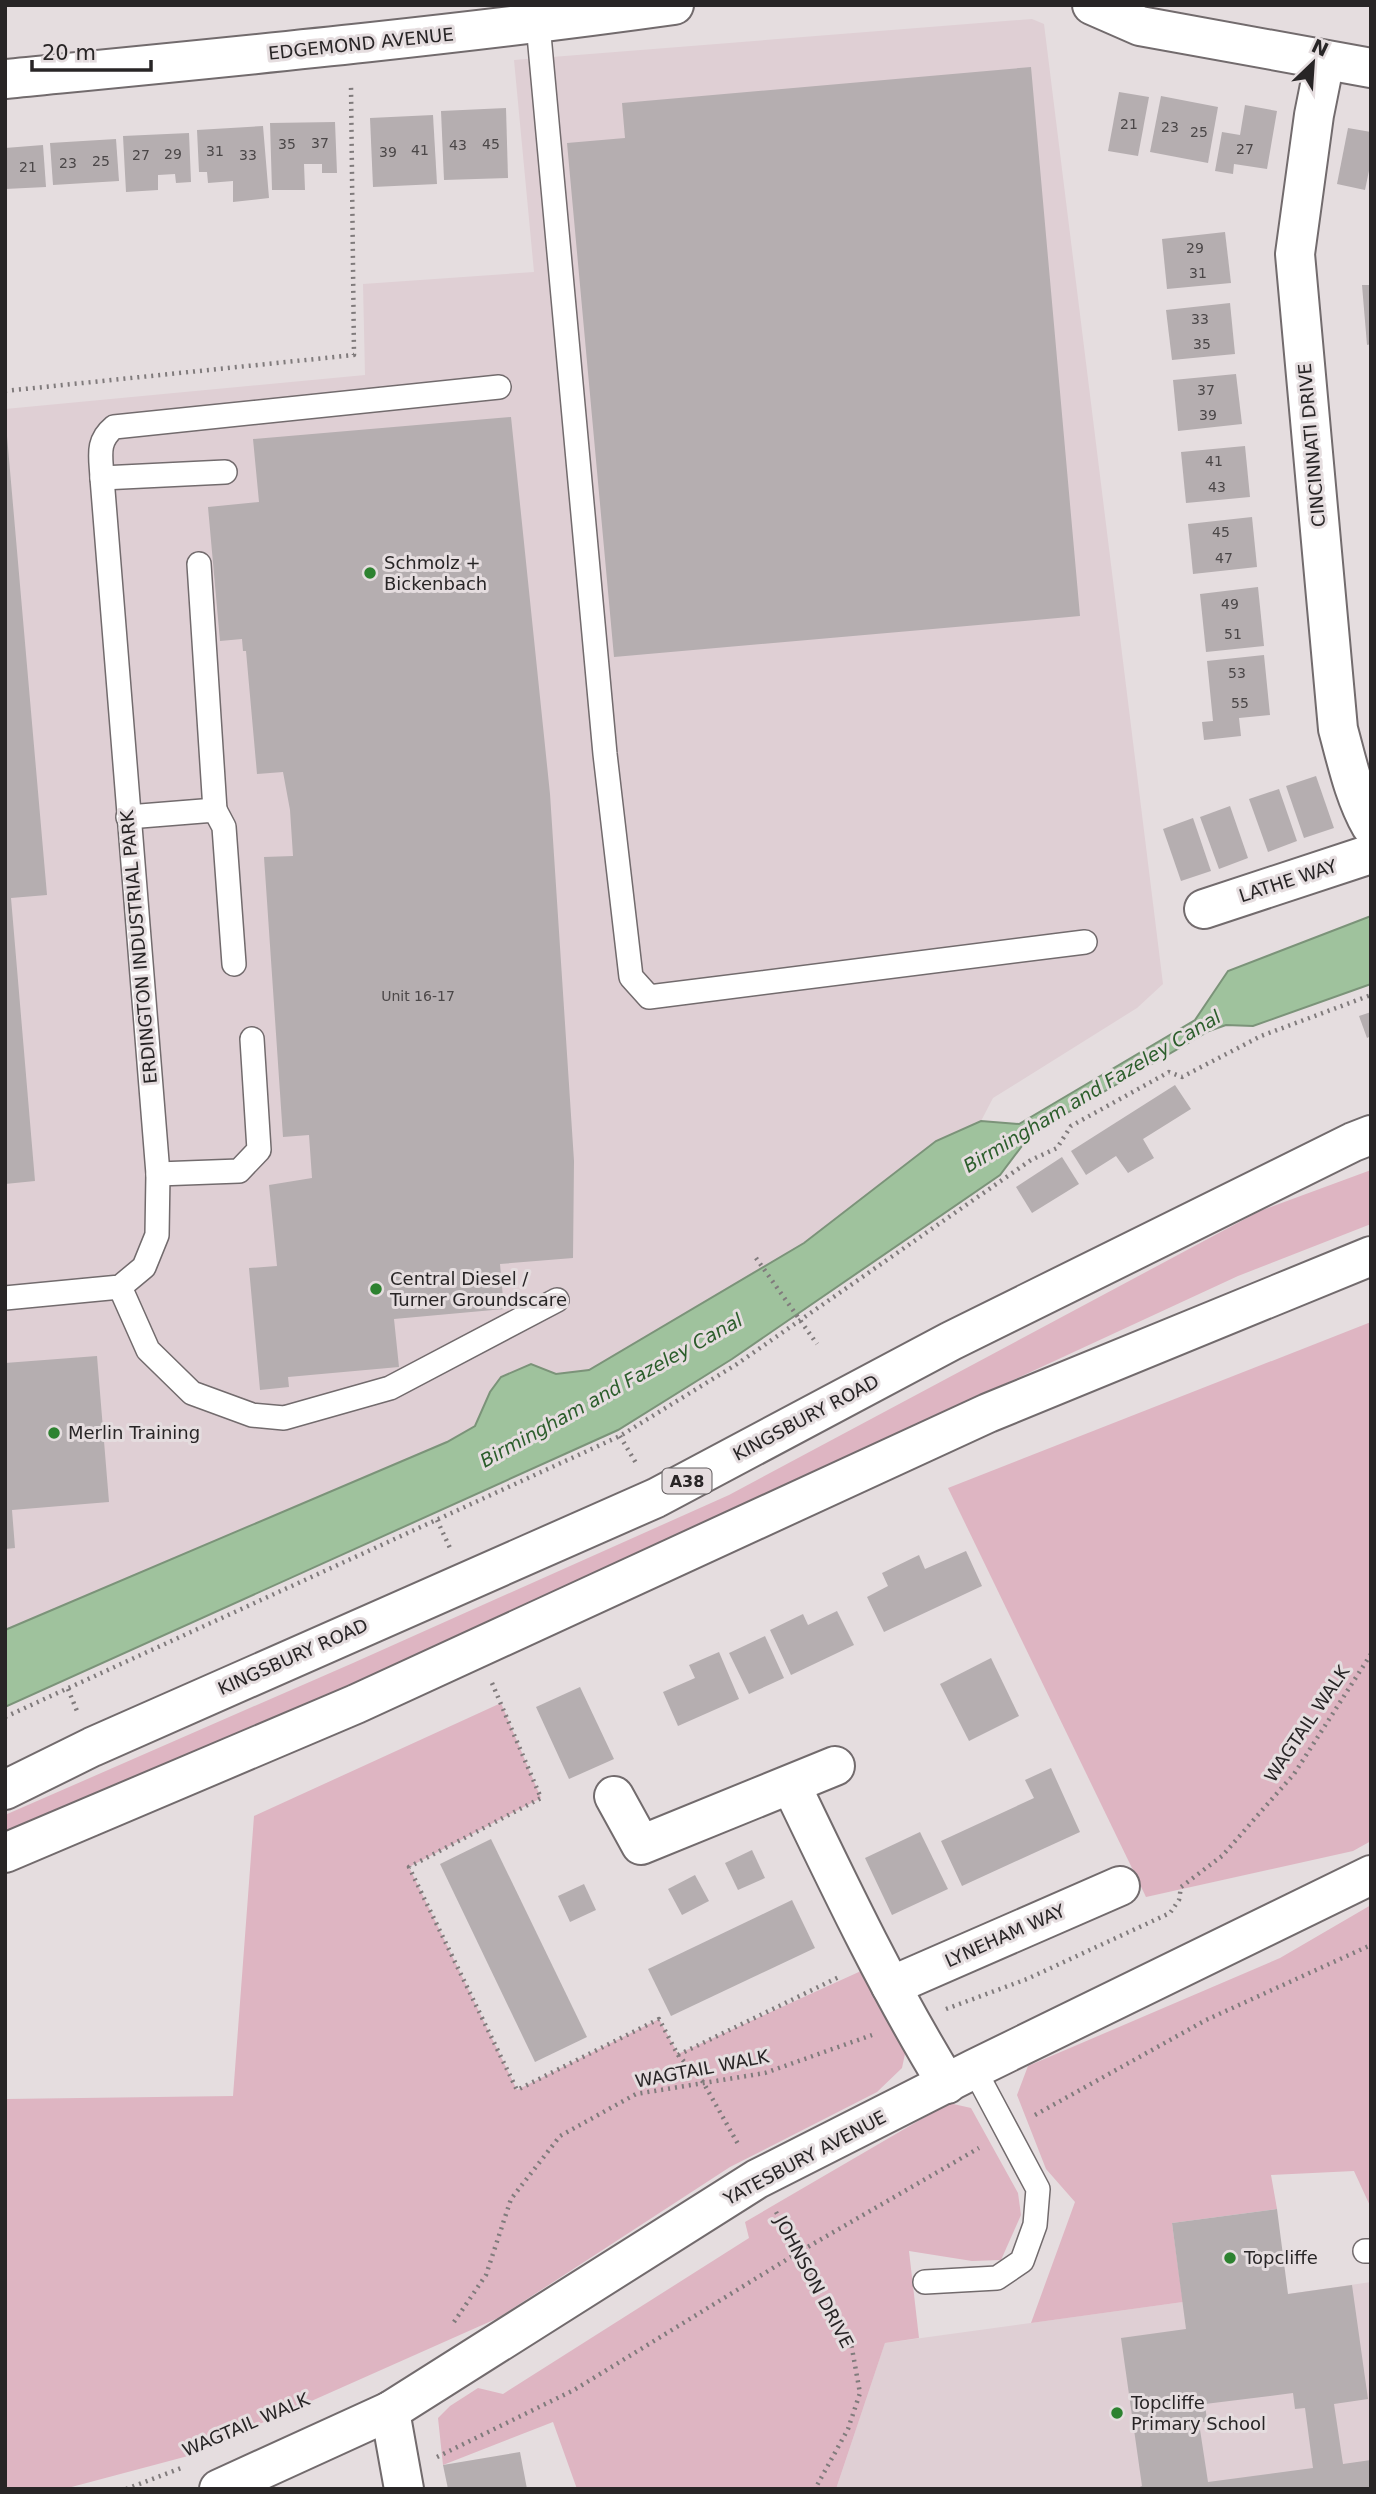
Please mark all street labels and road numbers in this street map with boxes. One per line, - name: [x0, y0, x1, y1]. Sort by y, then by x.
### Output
- street label: EDGEMOND AVENUE: [267, 23, 455, 64]
- street label: CINCINNATI DRIVE: [1294, 362, 1329, 528]
- street label: ERDINGTON INDUSTRIAL PARK: [116, 808, 161, 1085]
- street label: LATHE WAY: [1236, 855, 1340, 906]
- street label: KINGSBURY ROAD: [729, 1370, 882, 1465]
- road number: A38: [662, 1469, 712, 1494]
- street label: KINGSBURY ROAD: [214, 1614, 371, 1699]
- street label: WAGTAIL WALK: [1260, 1660, 1354, 1786]
- street label: LYNEHAM WAY: [941, 1899, 1069, 1971]
- street label: WAGTAIL WALK: [633, 2045, 772, 2092]
- street label: YATESBURY AVENUE: [719, 2106, 889, 2210]
- street label: JOHNSON DRIVE: [770, 2211, 858, 2351]
- street label: WAGTAIL WALK: [179, 2388, 314, 2461]

